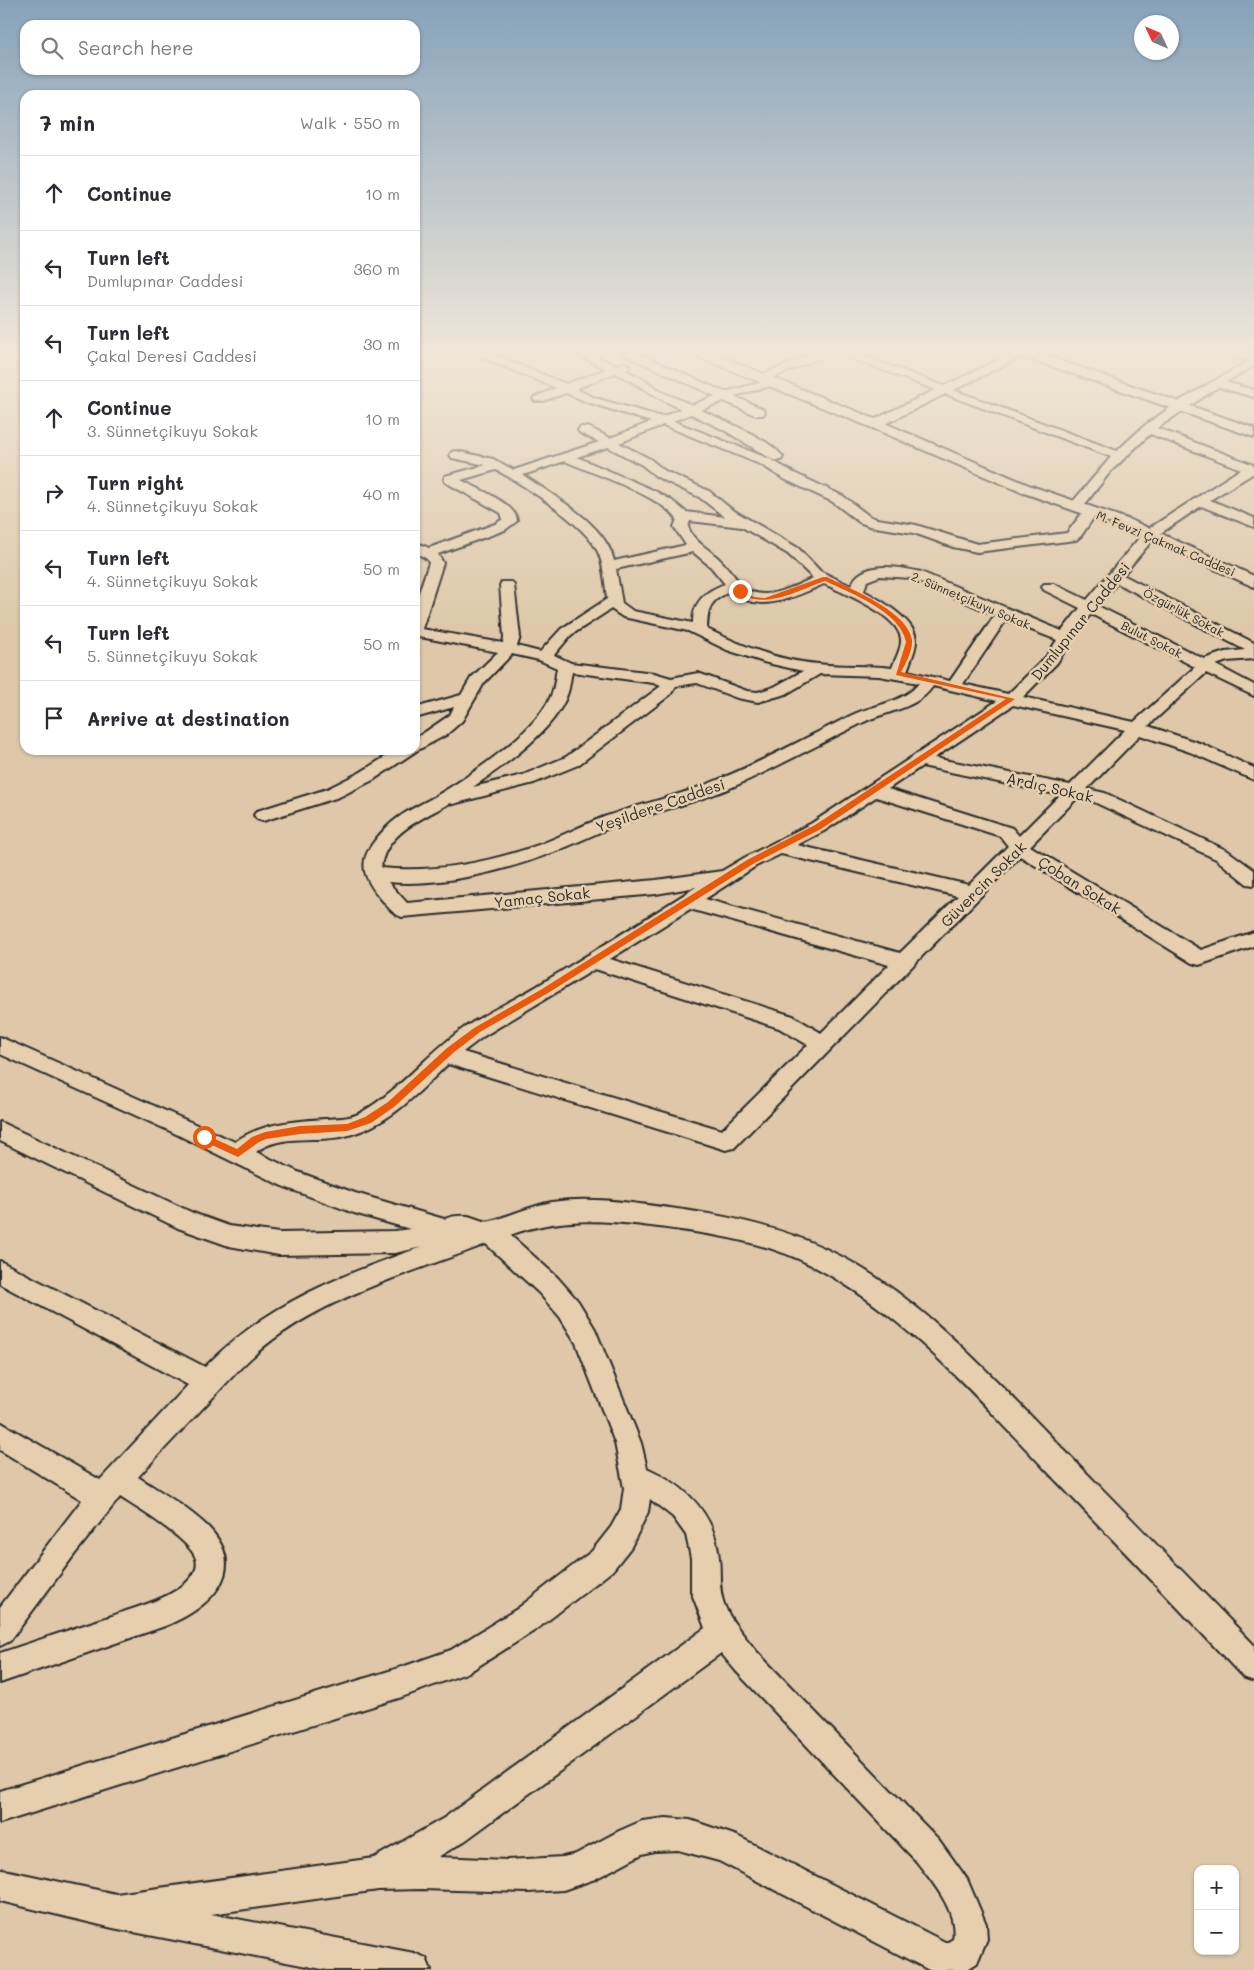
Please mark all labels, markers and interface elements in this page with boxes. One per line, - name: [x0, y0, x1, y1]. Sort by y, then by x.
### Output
- north arrow: [1134, 15, 1179, 60]
- search box: [20, 20, 420, 75]
- icon: search: [38, 34, 66, 62]
- text: Search here: [78, 35, 194, 60]
- text: 7 min: [40, 109, 95, 136]
- text: Walk · 550 m: [300, 112, 400, 133]
- icon: ahead: [40, 179, 68, 207]
- text: Continue: [87, 181, 172, 206]
- text: 10 m: [365, 183, 400, 204]
- text: Turn left: [87, 245, 170, 270]
- icon: left: [40, 254, 68, 282]
- text: 360 m: [353, 258, 400, 279]
- text: Dumlupınar Caddesi: [87, 270, 243, 291]
- text: Turn left: [87, 320, 170, 345]
- icon: left: [40, 329, 68, 357]
- text: 30 m: [363, 333, 400, 354]
- text: Çakal Deresi Caddesi: [87, 345, 257, 366]
- text: Continue: [87, 395, 172, 420]
- icon: ahead: [40, 404, 68, 432]
- text: 10 m: [365, 408, 400, 429]
- text: 3. Sünnetçikuyu Sokak: [87, 420, 258, 441]
- text: Turn right: [87, 470, 184, 495]
- icon: right: [40, 479, 68, 507]
- text: 40 m: [363, 483, 400, 504]
- text: 4. Sünnetçikuyu Sokak: [87, 495, 258, 516]
- street label: M. Fevzi Çakmak Caddesi: [1094, 506, 1238, 580]
- text: Turn left: [87, 545, 170, 570]
- icon: left: [40, 554, 68, 582]
- text: 50 m: [363, 558, 400, 579]
- street label: Dumlupınar Caddesi: [1026, 558, 1134, 684]
- street label: 2. Sünnetçikuyu Sokak: [909, 568, 1033, 632]
- text: 4. Sünnetçikuyu Sokak: [87, 570, 258, 591]
- route end: [729, 580, 752, 603]
- street label: Özgürlük Sokak: [1141, 584, 1227, 640]
- street label: Bulut Sokak: [1119, 617, 1185, 661]
- text: Turn left: [87, 620, 170, 645]
- icon: left: [40, 629, 68, 657]
- text: 50 m: [363, 633, 400, 654]
- text: 5. Sünnetçikuyu Sokak: [87, 645, 258, 666]
- icon: arrive: [40, 704, 68, 732]
- text: Arrive at destination: [87, 706, 290, 731]
- street label: Ardıç Sokak: [1005, 767, 1095, 807]
- street label: Yeşildere Caddesi: [593, 774, 727, 836]
- street label: Güvercin Sokak: [936, 837, 1030, 931]
- street label: Çoban Sokak: [1035, 852, 1125, 918]
- street label: Yamaç Sokak: [493, 882, 591, 912]
- route start: [193, 1126, 216, 1149]
- map controls: [1194, 1865, 1239, 1955]
- button: +: [1194, 1865, 1239, 1910]
- button: −: [1194, 1910, 1239, 1955]

